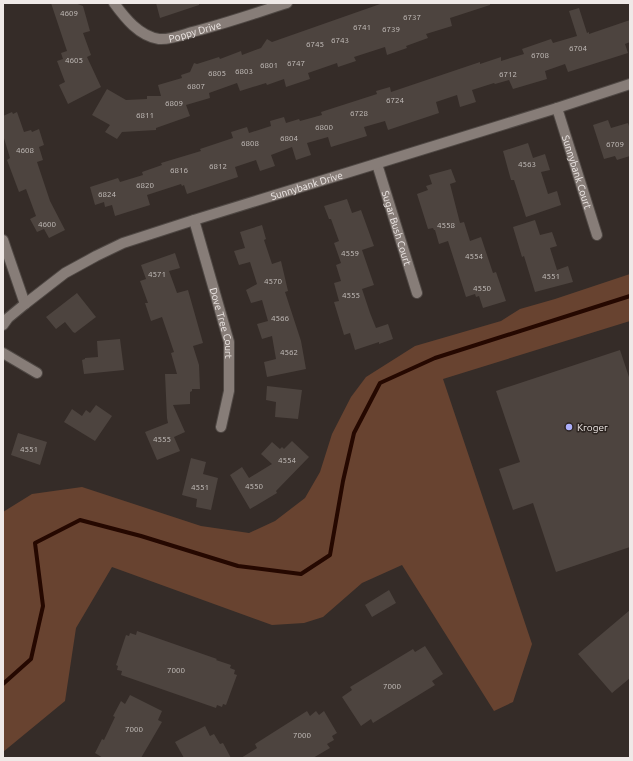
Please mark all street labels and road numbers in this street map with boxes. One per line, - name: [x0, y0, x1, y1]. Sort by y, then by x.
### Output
- street label: Poppy Drive: [168, 19, 223, 45]
- street label: Sunnybank Court: [560, 134, 593, 210]
- street label: Sunnybank Drive: [269, 169, 344, 202]
- street label: Sugar Bush Court: [380, 189, 413, 267]
- street label: Dove Tree Court: [208, 286, 234, 359]

